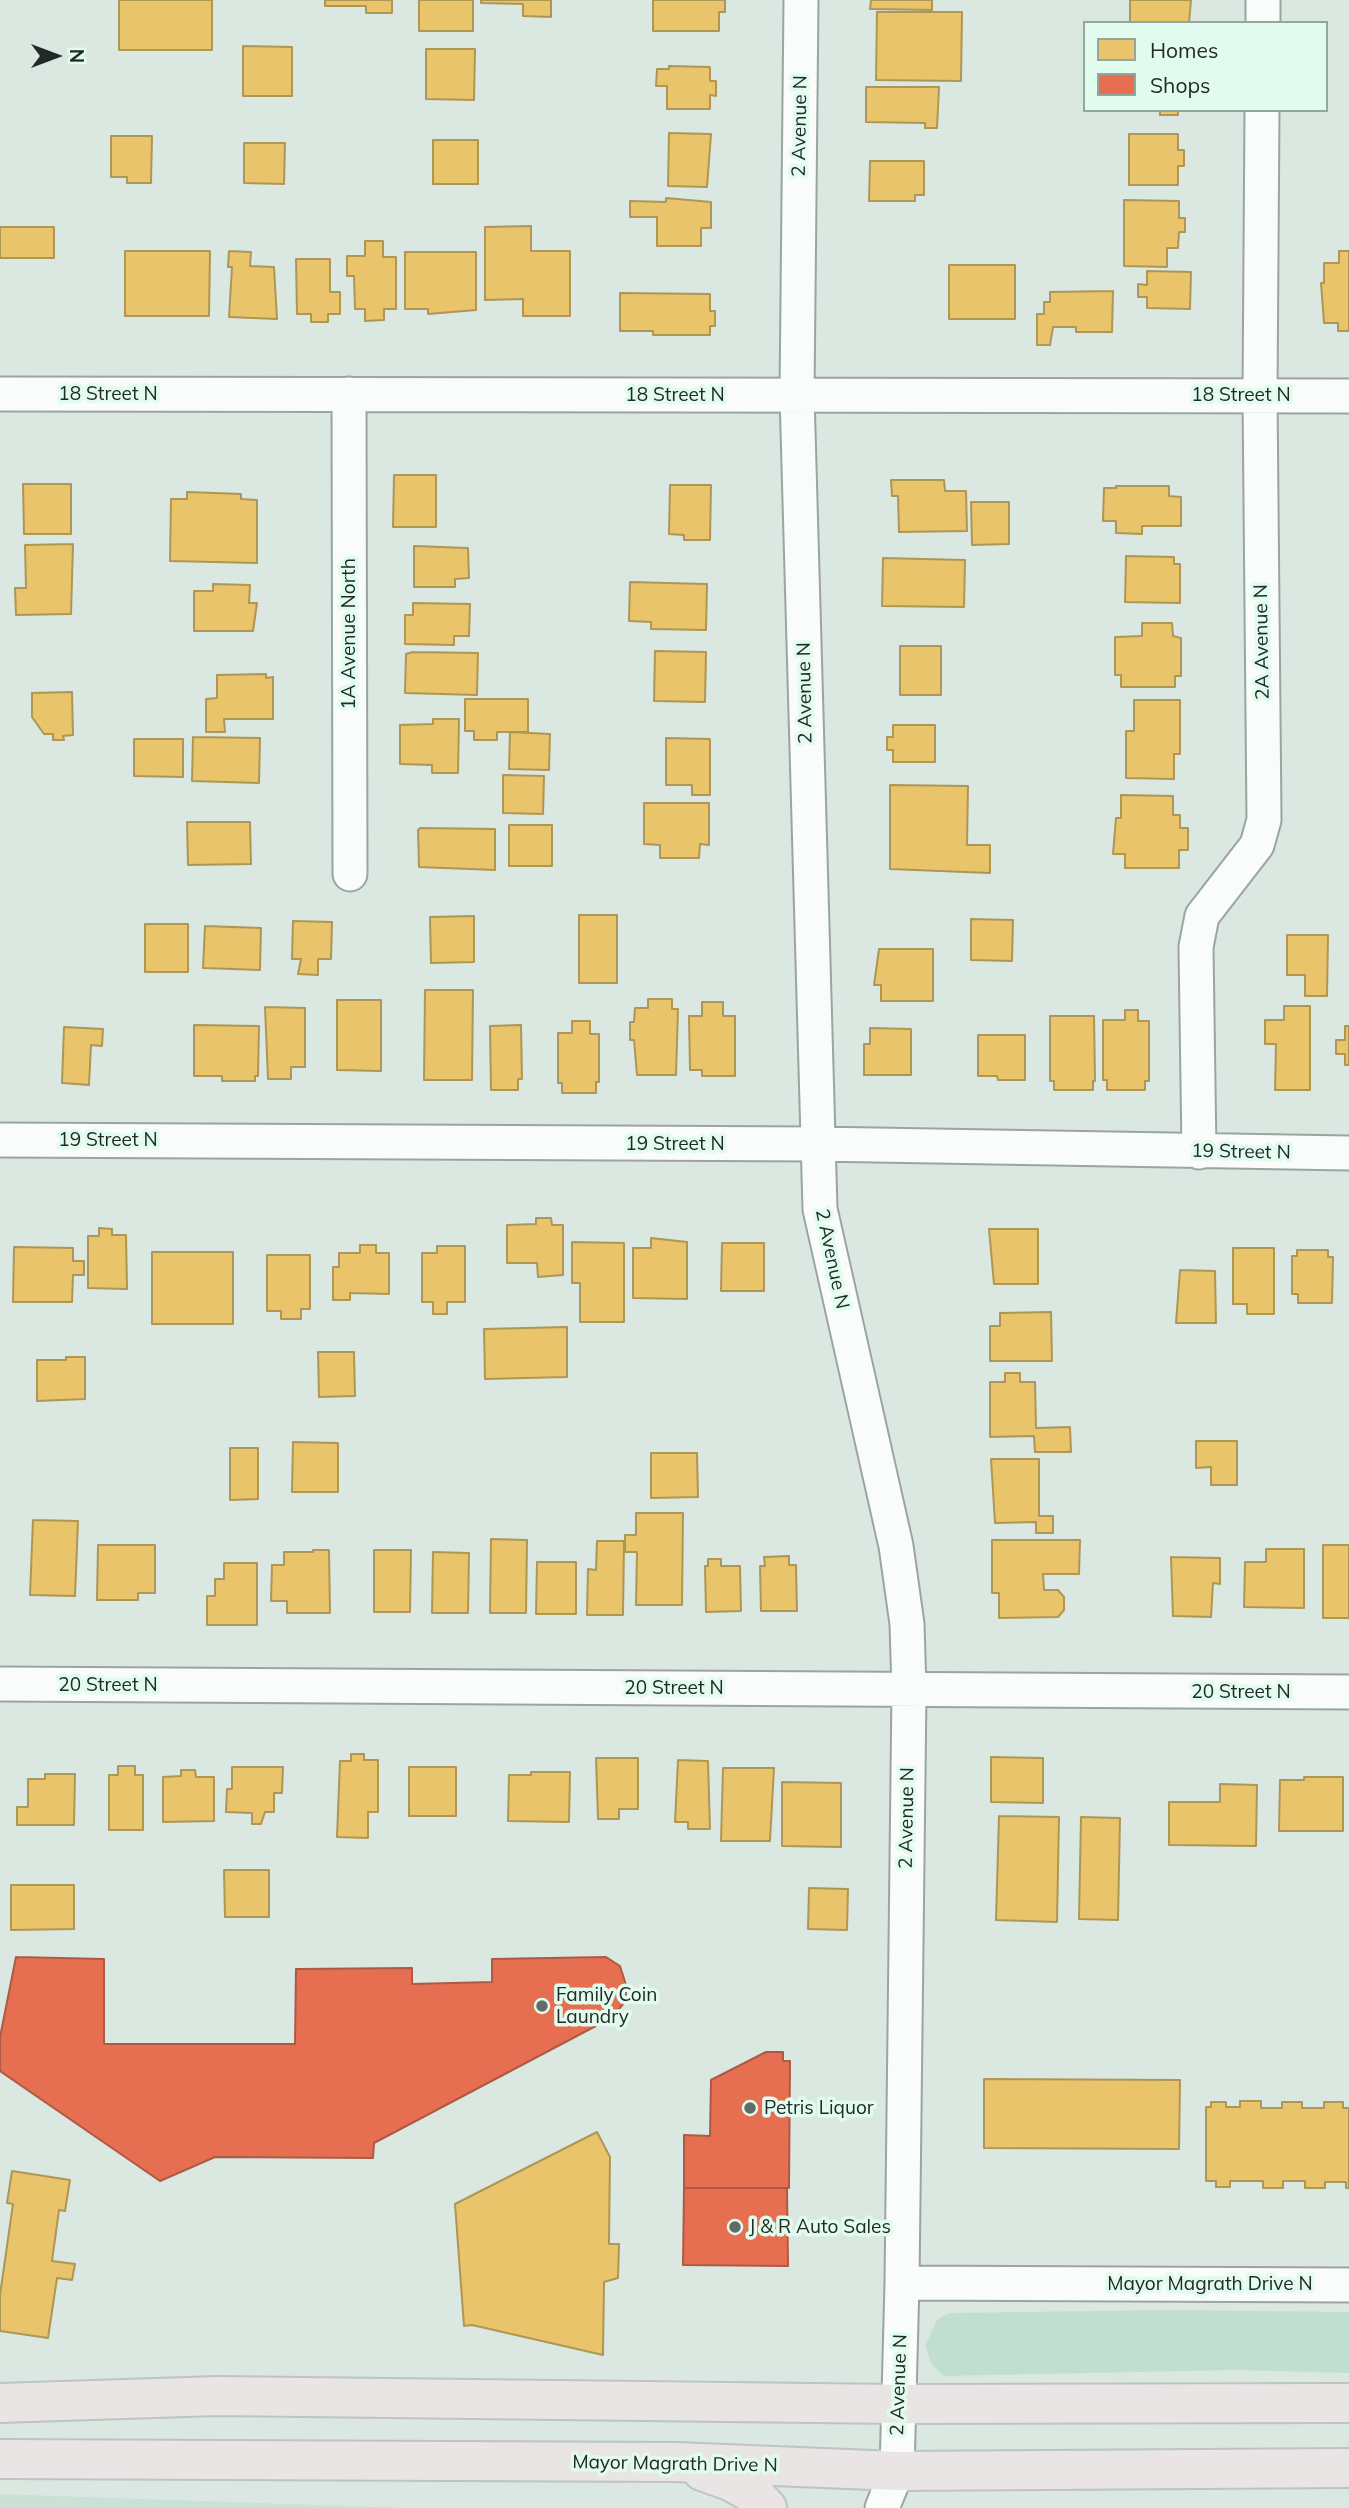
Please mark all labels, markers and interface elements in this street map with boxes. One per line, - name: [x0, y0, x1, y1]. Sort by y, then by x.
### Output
- north arrow: [21, 21, 91, 91]
- legend: [1083, 21, 1328, 112]
- text: Homes: [1150, 37, 1218, 63]
- text: N: [65, 49, 89, 63]
- text: Shops: [1150, 72, 1210, 98]
- street label: 2 Avenue N: [788, 75, 812, 177]
- street label: 18 Street N: [58, 383, 158, 405]
- street label: 18 Street N: [625, 384, 725, 406]
- street label: 18 Street N: [1191, 384, 1291, 406]
- street label: 1A Avenue North: [338, 558, 360, 710]
- street label: 2A Avenue N: [1250, 584, 1274, 700]
- street label: 2 Avenue N: [793, 642, 817, 744]
- street label: 19 Street N: [58, 1129, 158, 1151]
- street label: 19 Street N: [625, 1133, 725, 1155]
- street label: 19 Street N: [1191, 1140, 1291, 1164]
- street label: 2 Avenue N: [810, 1207, 854, 1311]
- street label: 20 Street N: [58, 1674, 158, 1696]
- street label: 20 Street N: [624, 1677, 724, 1699]
- street label: 20 Street N: [1191, 1681, 1291, 1703]
- street label: 2 Avenue N: [895, 1767, 919, 1869]
- place label: Family Coin Laundry: [556, 1984, 657, 2028]
- marker: Family Coin Laundry: [534, 1998, 550, 2014]
- place label: Petris Liquor: [764, 2097, 874, 2119]
- marker: Petris Liquor: [742, 2100, 758, 2116]
- place label: J & R Auto Sales: [749, 2216, 891, 2238]
- marker: J & R Auto Sales: [727, 2219, 743, 2235]
- street label: Mayor Magrath Drive N: [1107, 2273, 1313, 2295]
- street label: 2 Avenue N: [886, 2334, 912, 2436]
- street label: Mayor Magrath Drive N: [572, 2451, 778, 2477]

